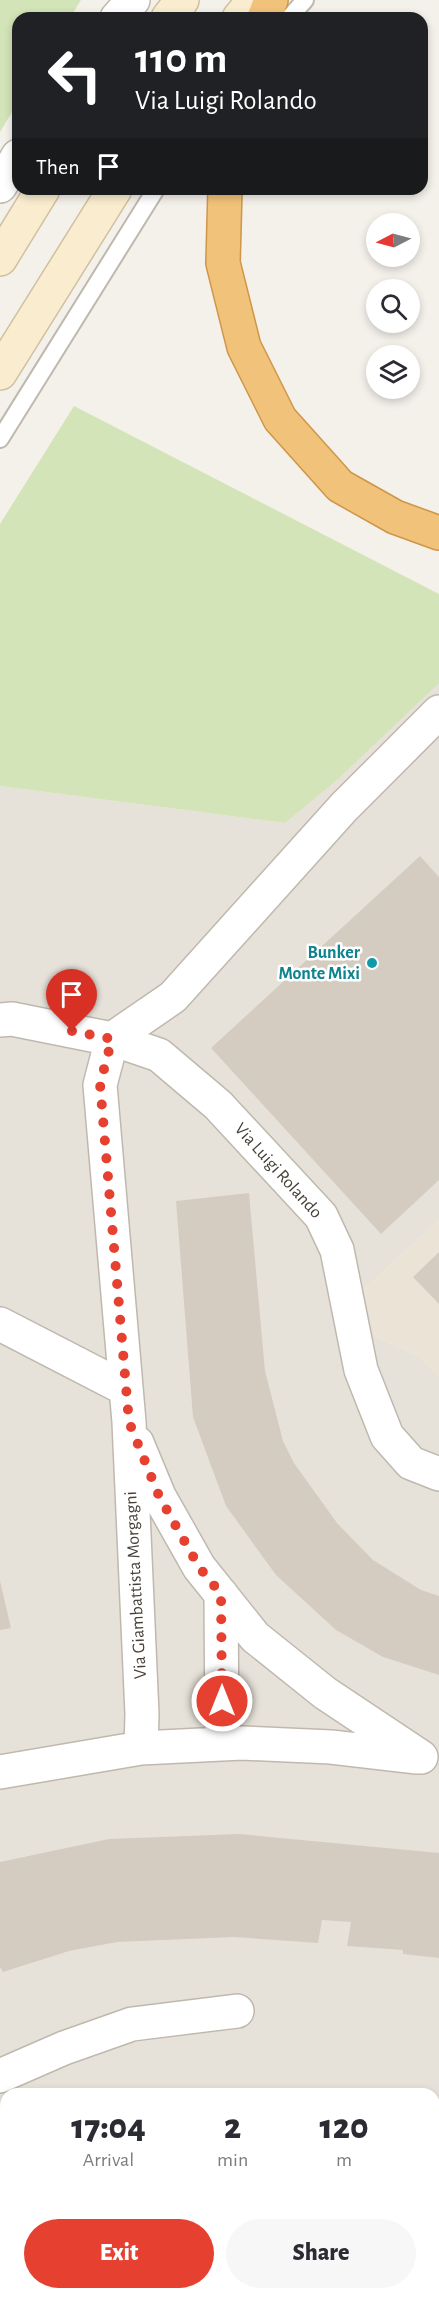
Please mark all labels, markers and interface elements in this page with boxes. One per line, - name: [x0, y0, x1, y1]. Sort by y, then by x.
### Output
- icon: left: [36, 36, 114, 114]
- text: 110 m: [135, 38, 227, 80]
- text: Via Luigi Rolando: [135, 87, 317, 114]
- icon: arrive: [92, 150, 125, 183]
- text: Then: [36, 156, 80, 178]
- north arrow: [366, 213, 420, 267]
- map controls: [366, 213, 420, 399]
- button: search: [366, 279, 420, 333]
- button: layers: [366, 345, 420, 399]
- place label: Bunker Monte Mixi: [278, 944, 361, 983]
- marker: Bunker Monte Mixi: [365, 956, 379, 970]
- pin: [46, 969, 97, 1031]
- icon: arrive: [55, 978, 88, 1011]
- street label: Via Luigi Rolando: [231, 1120, 325, 1222]
- street label: Via Giambattista Morgagni: [122, 1491, 150, 1679]
- position arrow: [190, 1669, 254, 1733]
- text: 17:04: [71, 2109, 146, 2145]
- text: 2: [224, 2109, 241, 2145]
- text: 120: [320, 2109, 369, 2145]
- text: Arrival: [83, 2150, 134, 2170]
- text: min: [217, 2150, 248, 2170]
- text: m: [336, 2150, 352, 2170]
- button: Exit: [24, 2219, 214, 2288]
- button: Share: [226, 2219, 416, 2288]

